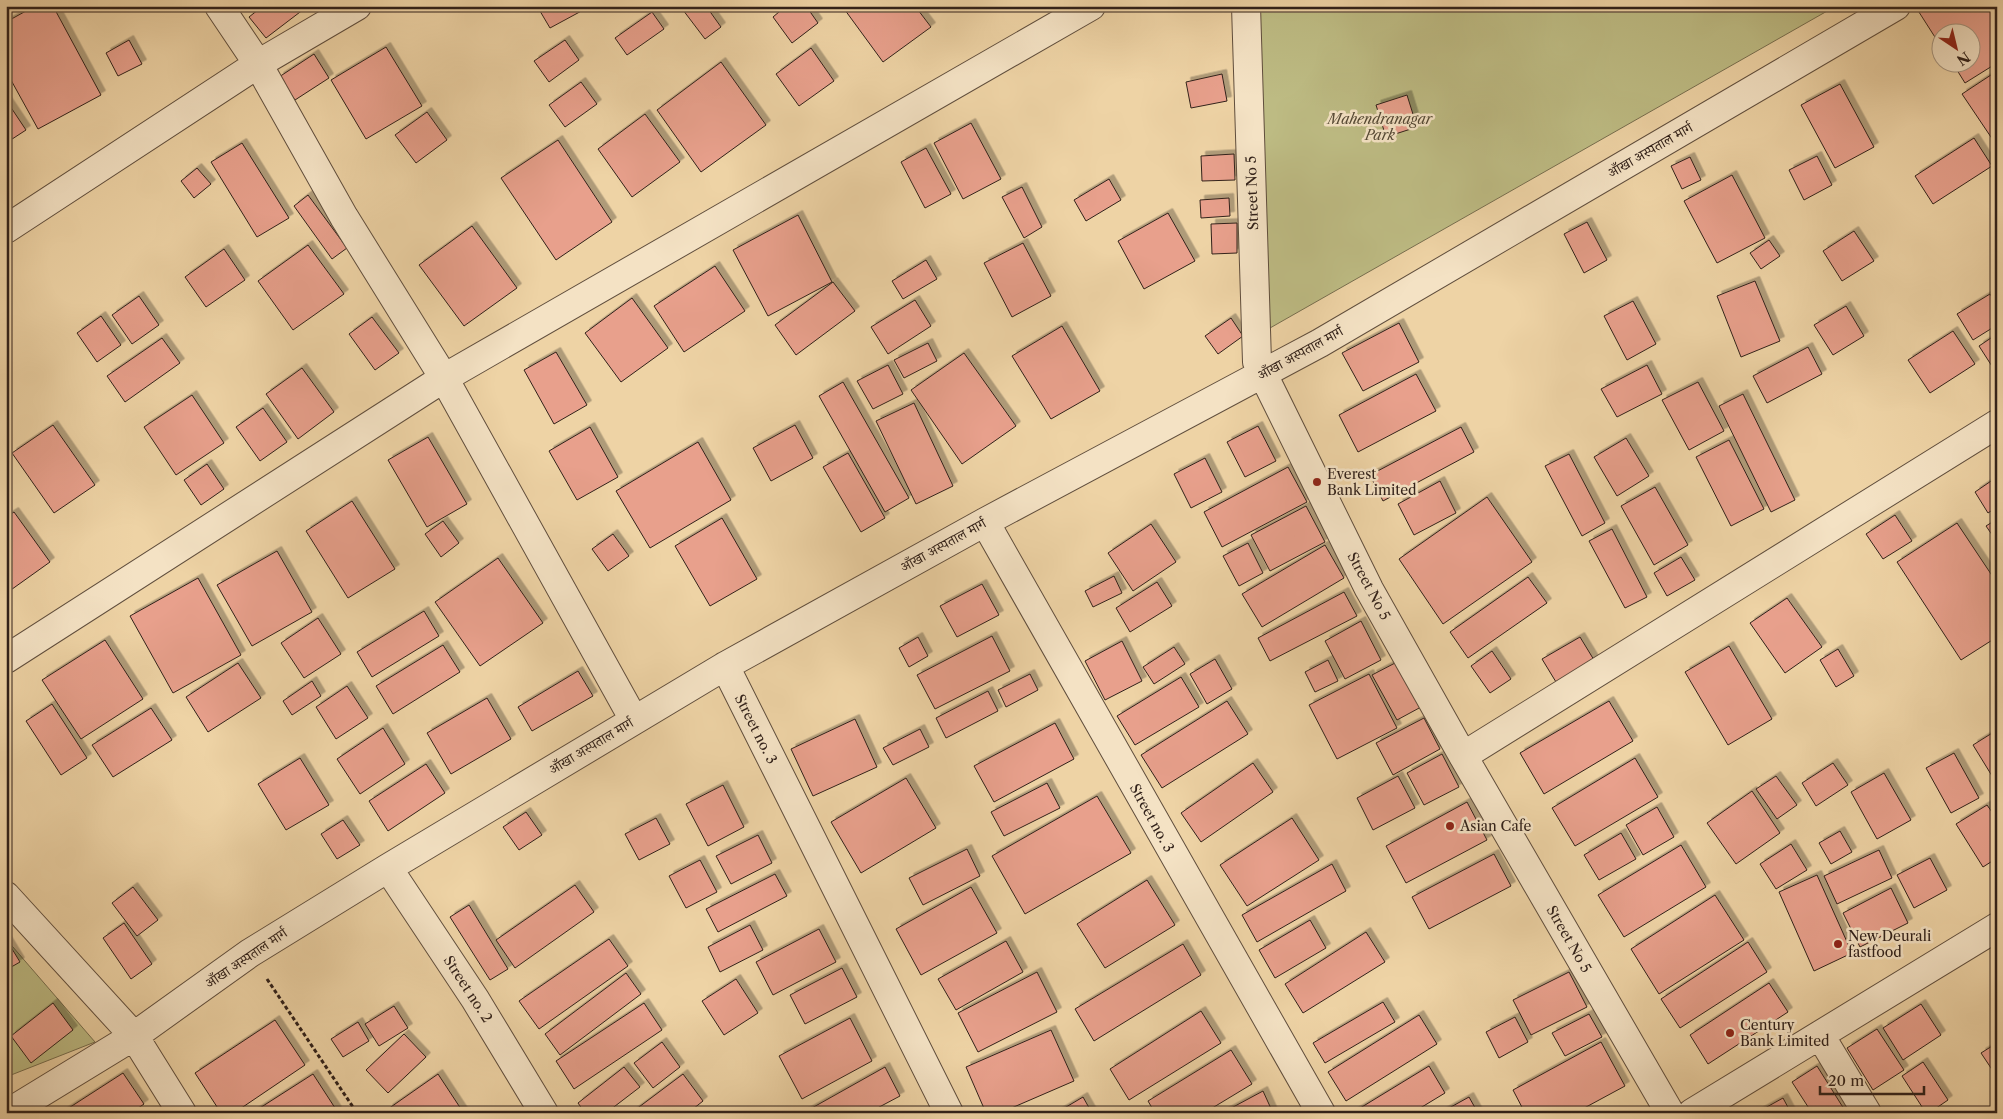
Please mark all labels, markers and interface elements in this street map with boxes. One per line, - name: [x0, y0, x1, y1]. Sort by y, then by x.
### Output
- north arrow: [1930, 22, 1980, 72]
- text: N: [1953, 48, 1974, 70]
- park label: Mahendranagar Park: [1326, 110, 1434, 144]
- street label: आँखा अस्पताल मार्ग: [1604, 118, 1697, 182]
- street label: Street No 5: [1242, 155, 1262, 231]
- street label: आँखा अस्पताल मार्ग: [1254, 322, 1347, 384]
- place label: Everest Bank Limited: [1327, 465, 1417, 499]
- marker: Everest Bank Limited: [1311, 476, 1323, 488]
- street label: आँखा अस्पताल मार्ग: [897, 514, 990, 576]
- street label: Street No 5: [1344, 549, 1394, 623]
- street label: Street no. 3: [731, 691, 781, 767]
- street label: आँखा अस्पताल मार्ग: [545, 713, 637, 778]
- street label: Street no. 3: [1126, 780, 1178, 856]
- place label: Asian Cafe: [1459, 817, 1532, 835]
- marker: Asian Cafe: [1444, 820, 1456, 832]
- street label: Street No 5: [1543, 902, 1595, 976]
- street label: आँखा अस्पताल मार्ग: [201, 923, 291, 992]
- place label: New Deurali fastfood: [1848, 927, 1931, 961]
- marker: New Deurali fastfood: [1832, 938, 1844, 950]
- street label: Street no. 2: [440, 952, 496, 1026]
- place label: Century Bank Limited: [1740, 1016, 1830, 1050]
- marker: Century Bank Limited: [1724, 1027, 1736, 1039]
- scale bar: [1820, 1064, 1924, 1096]
- text: 20 m: [1828, 1071, 1864, 1090]

